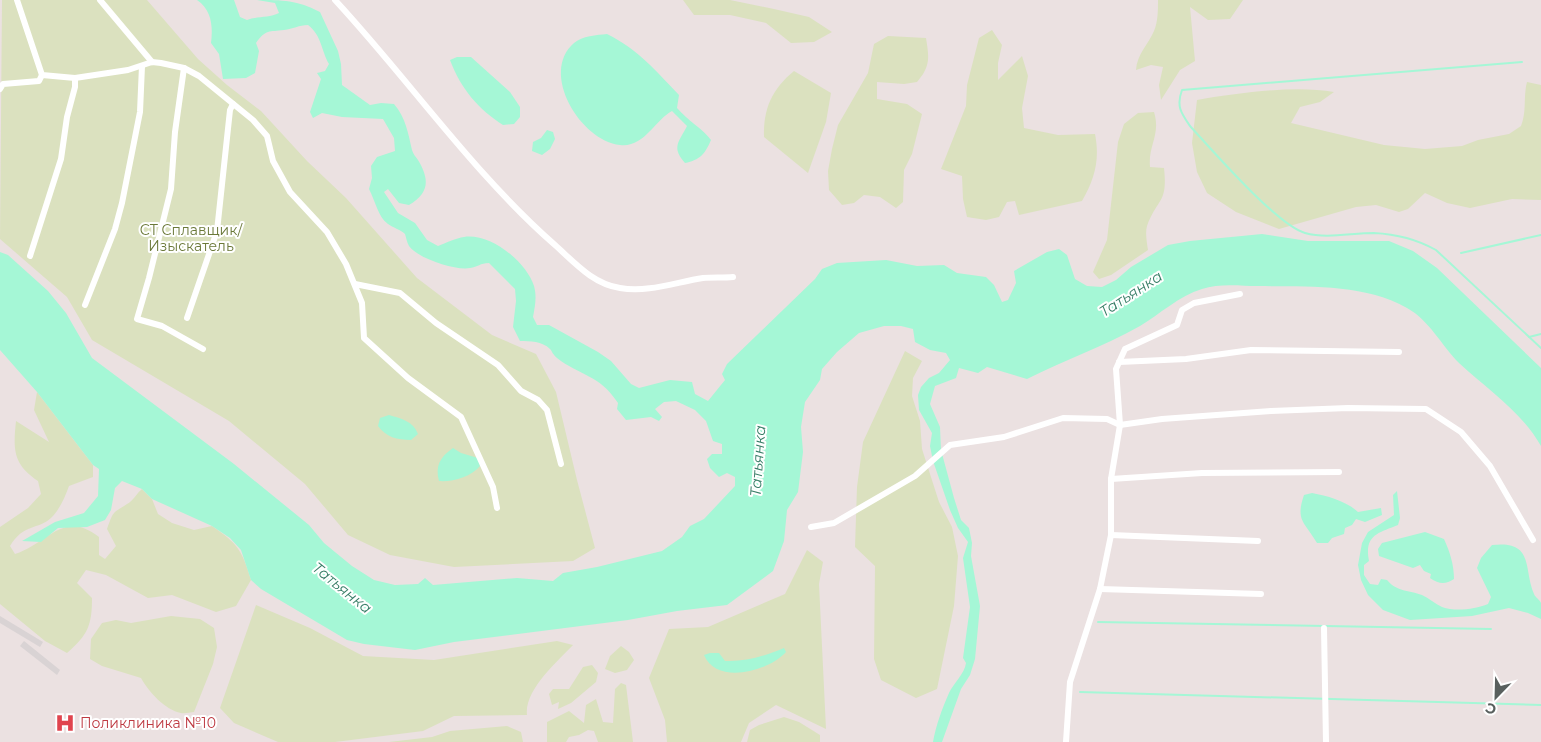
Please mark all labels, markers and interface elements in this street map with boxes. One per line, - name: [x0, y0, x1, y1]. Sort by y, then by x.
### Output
- park label: СТ Сплавщик/ Изыскатель: [140, 221, 243, 255]
- water label: Татьянка: [1096, 266, 1166, 321]
- water label: Татьянка: [746, 425, 769, 497]
- water label: Татьянка: [309, 558, 376, 617]
- north arrow: [1471, 672, 1521, 722]
- text: С: [1483, 699, 1499, 719]
- hospital icon: Поликлиника №10: [54, 712, 76, 734]
- place label: Поликлиника №10: [80, 714, 216, 732]

